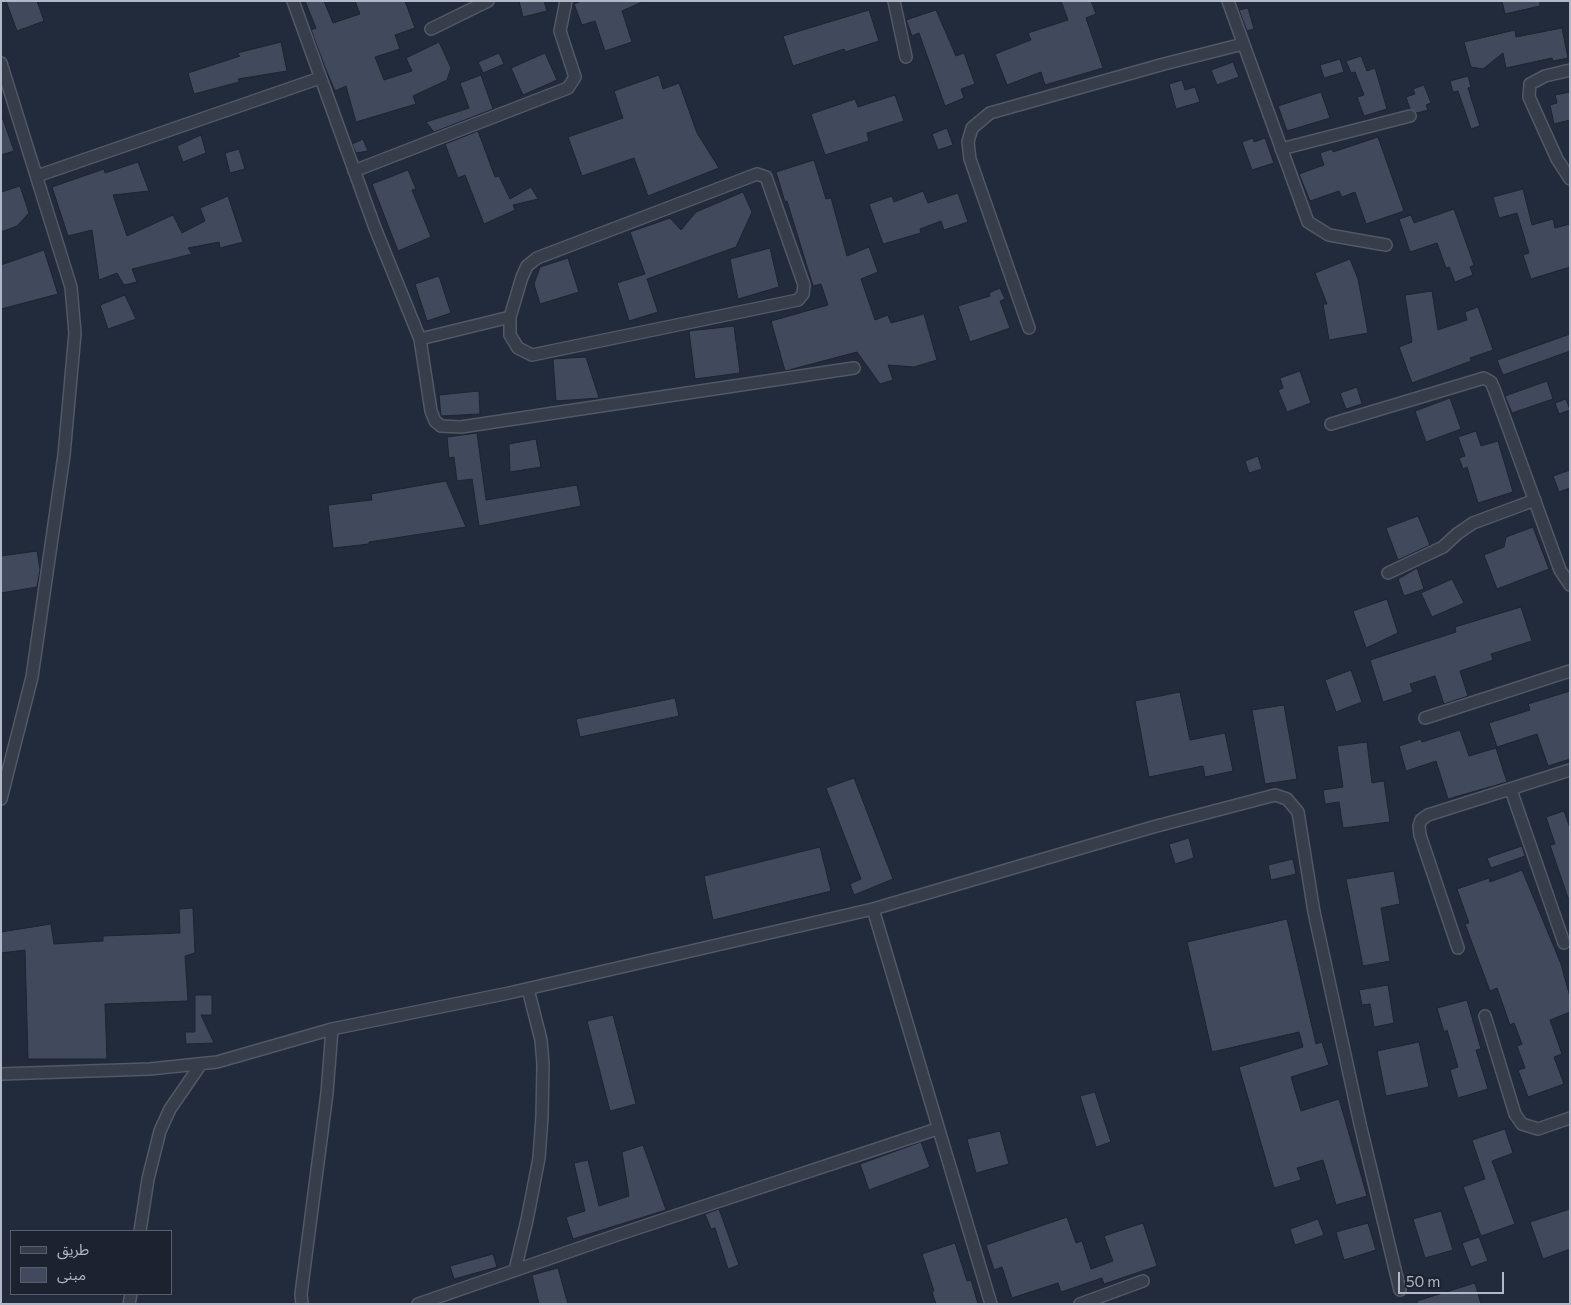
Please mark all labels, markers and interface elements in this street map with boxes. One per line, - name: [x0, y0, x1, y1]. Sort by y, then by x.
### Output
- legend: [10, 1230, 172, 1295]
- text: طريق: [57, 1240, 89, 1258]
- scale bar: [1401, 1262, 1507, 1294]
- text: مبنى: [57, 1265, 86, 1283]
- text: 50 m: [1406, 1272, 1440, 1290]

